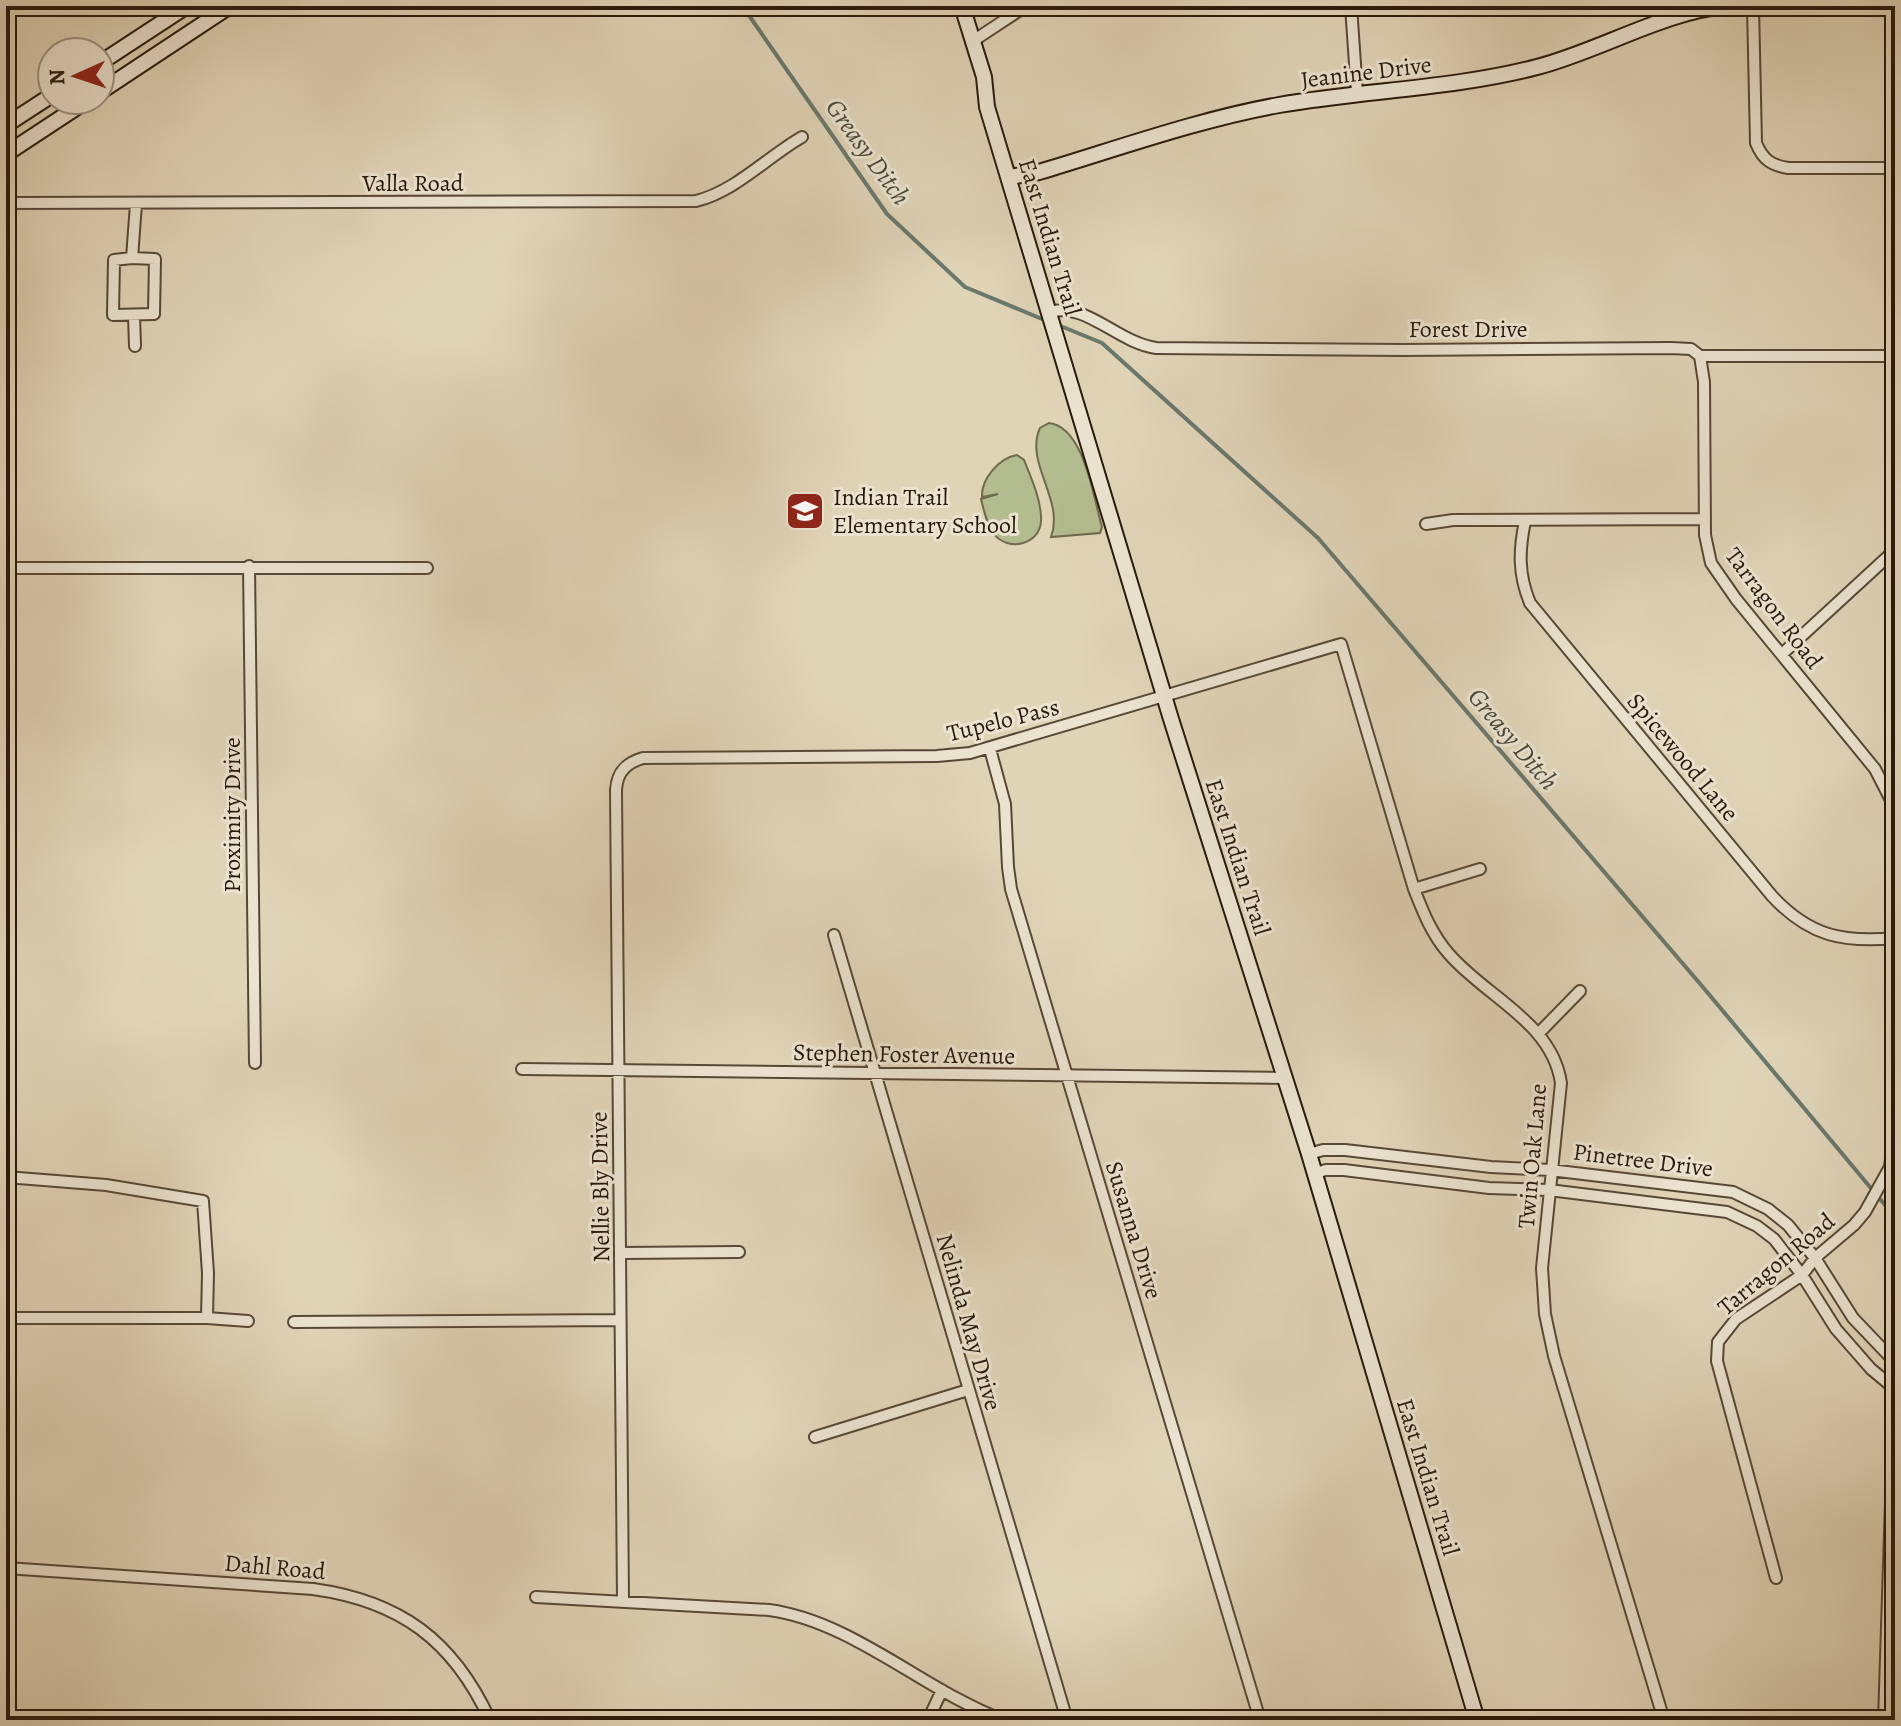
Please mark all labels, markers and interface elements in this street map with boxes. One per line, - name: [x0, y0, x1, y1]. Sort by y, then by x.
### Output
- north arrow: [36, 36, 116, 116]
- street label: Jeanine Drive: [1299, 48, 1433, 96]
- text: N: [42, 68, 72, 86]
- water label: Greasy Ditch: [817, 92, 919, 212]
- street label: East Indian Trail: [1011, 155, 1089, 320]
- street label: Valla Road: [361, 167, 464, 199]
- street label: Forest Drive: [1408, 313, 1528, 345]
- place label: Indian Trail Elementary School: [833, 481, 1017, 541]
- school or university icon: Indian Trail Elementary School: [784, 490, 826, 532]
- street label: Tarragon Road: [1718, 541, 1830, 675]
- water label: Greasy Ditch: [1460, 680, 1566, 798]
- street label: Spicewood Lane: [1620, 686, 1746, 828]
- street label: Tupelo Pass: [944, 691, 1062, 749]
- street label: Proximity Drive: [216, 737, 248, 893]
- street label: East Indian Trail: [1198, 775, 1278, 939]
- street label: Stephen Foster Avenue: [793, 1036, 1015, 1072]
- street label: Twin Oak Lane: [1510, 1082, 1554, 1230]
- street label: Nellie Bly Drive: [583, 1111, 617, 1263]
- street label: Pinetree Drive: [1571, 1136, 1715, 1184]
- street label: Susanna Drive: [1098, 1157, 1170, 1303]
- street label: Tarragon Road: [1710, 1205, 1842, 1323]
- street label: Nelinda May Drive: [928, 1230, 1010, 1414]
- street label: East Indian Trail: [1389, 1395, 1467, 1560]
- street label: Dahl Road: [223, 1547, 327, 1587]

